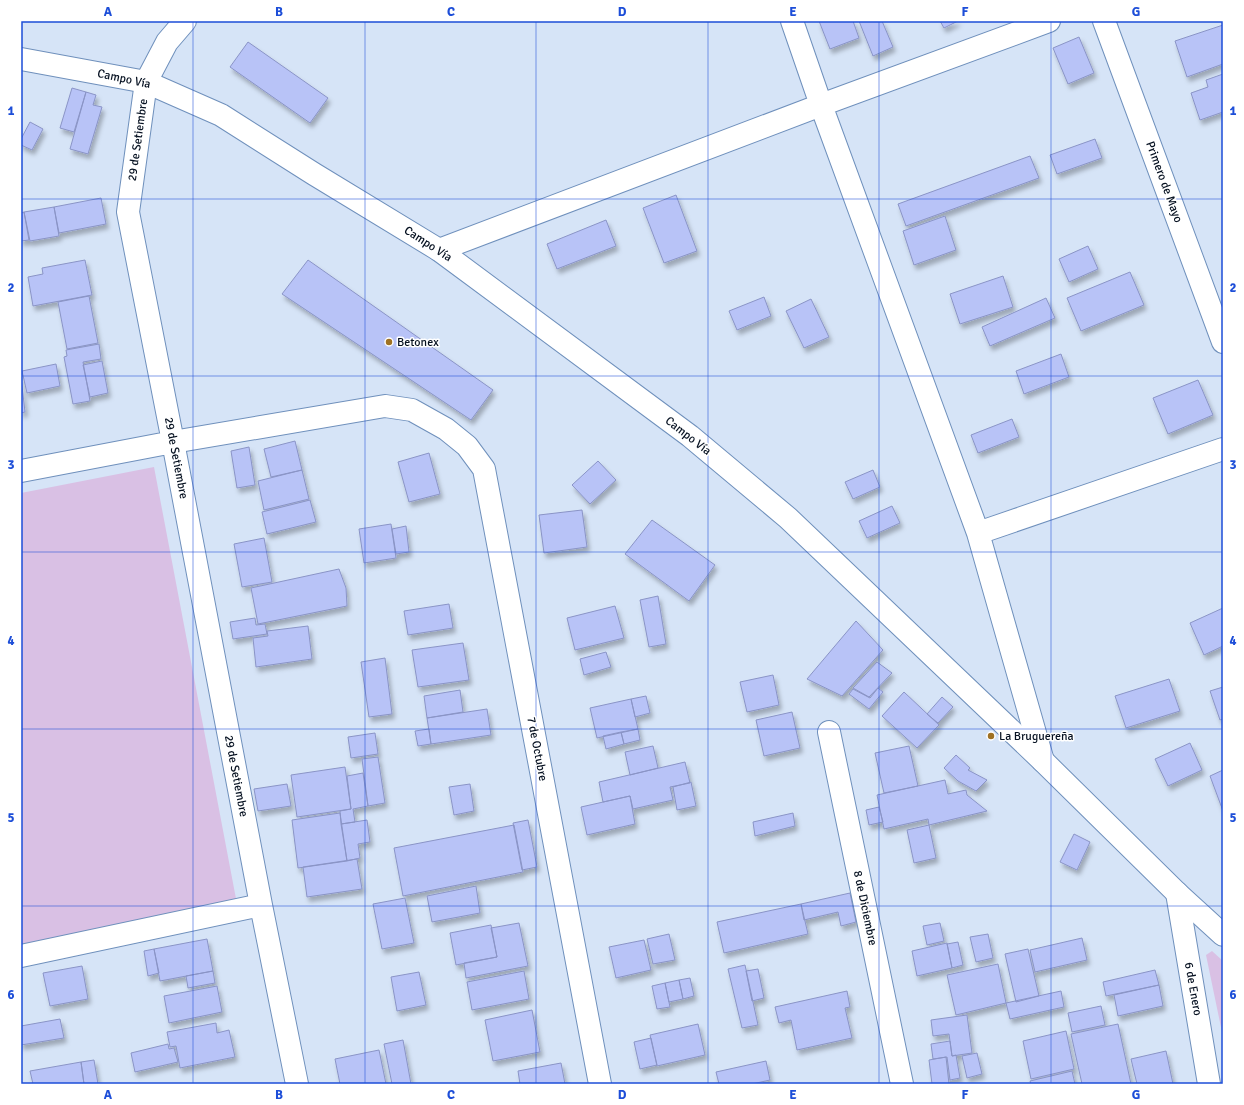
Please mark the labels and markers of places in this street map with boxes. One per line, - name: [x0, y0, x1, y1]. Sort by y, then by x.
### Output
- place label: Betonex: [397, 335, 439, 350]
- marker: Betonex: [384, 337, 394, 347]
- place label: La Bruguereña: [999, 729, 1074, 744]
- marker: La Bruguereña: [986, 731, 996, 741]

